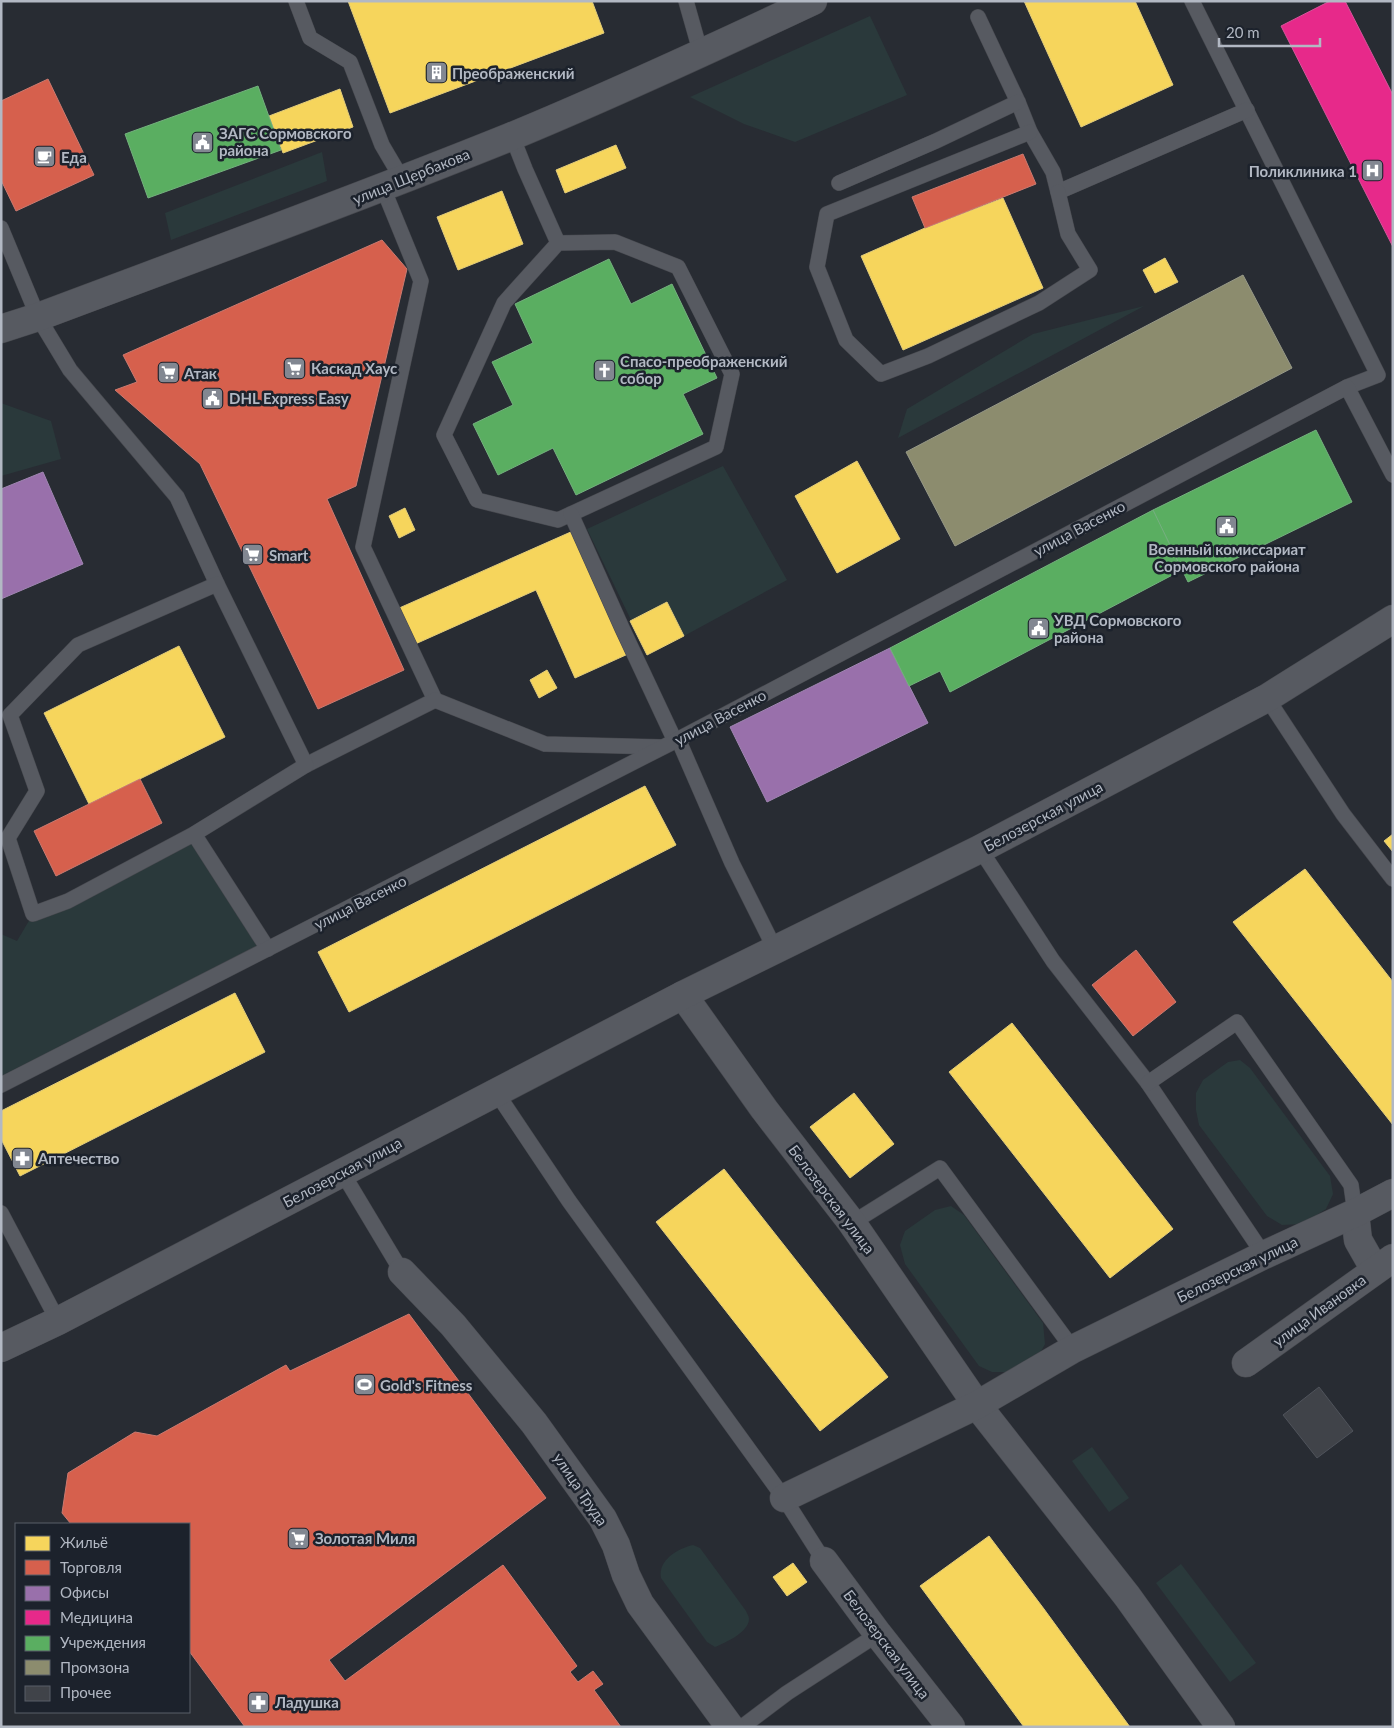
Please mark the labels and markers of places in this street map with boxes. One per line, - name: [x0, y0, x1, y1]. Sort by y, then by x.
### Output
- building icon: Преображенский: [424, 61, 448, 85]
- place label: Преображенский: [452, 64, 575, 82]
- place label: ЗАГС Сормовского района: [219, 124, 352, 159]
- public building icon: ЗАГС Сормовского района: [191, 130, 215, 154]
- cafe icon: Еда: [33, 145, 57, 169]
- place label: Еда: [61, 148, 87, 166]
- hospital icon: Поликлиника 1: [1361, 159, 1385, 183]
- place label: Поликлиника 1: [1249, 162, 1357, 180]
- place label: Спасо-преображенский собор: [620, 352, 787, 387]
- supermarket icon: Каскад Хаус: [283, 356, 307, 380]
- church icon: Спасо-преображенский собор: [592, 358, 616, 382]
- place label: Каскад Хаус: [311, 359, 397, 377]
- supermarket icon: Атак: [156, 361, 180, 385]
- place label: Атак: [183, 364, 218, 382]
- public building icon: DHL Express Easy: [201, 386, 225, 410]
- place label: DHL Express Easy: [229, 389, 349, 407]
- public building icon: Военный комиссариат Сормовского района: [1215, 514, 1239, 538]
- place label: Военный комиссариат Сормовского района: [1148, 540, 1306, 575]
- supermarket icon: Smart: [241, 543, 265, 567]
- place label: Smart: [269, 546, 309, 564]
- place label: УВД Сормовского района: [1053, 611, 1182, 646]
- public building icon: УВД Сормовского района: [1026, 617, 1050, 641]
- pharmacy icon: Аптечество: [10, 1146, 34, 1170]
- place label: Аптечество: [37, 1149, 120, 1167]
- sports icon: Gold's Fitness: [352, 1373, 376, 1397]
- place label: Gold's Fitness: [380, 1376, 473, 1394]
- supermarket icon: Золотая Миля: [287, 1526, 311, 1550]
- place label: Золотая Миля: [315, 1529, 415, 1547]
- pharmacy icon: Ладушка: [247, 1690, 271, 1714]
- place label: Ладушка: [274, 1693, 339, 1711]

